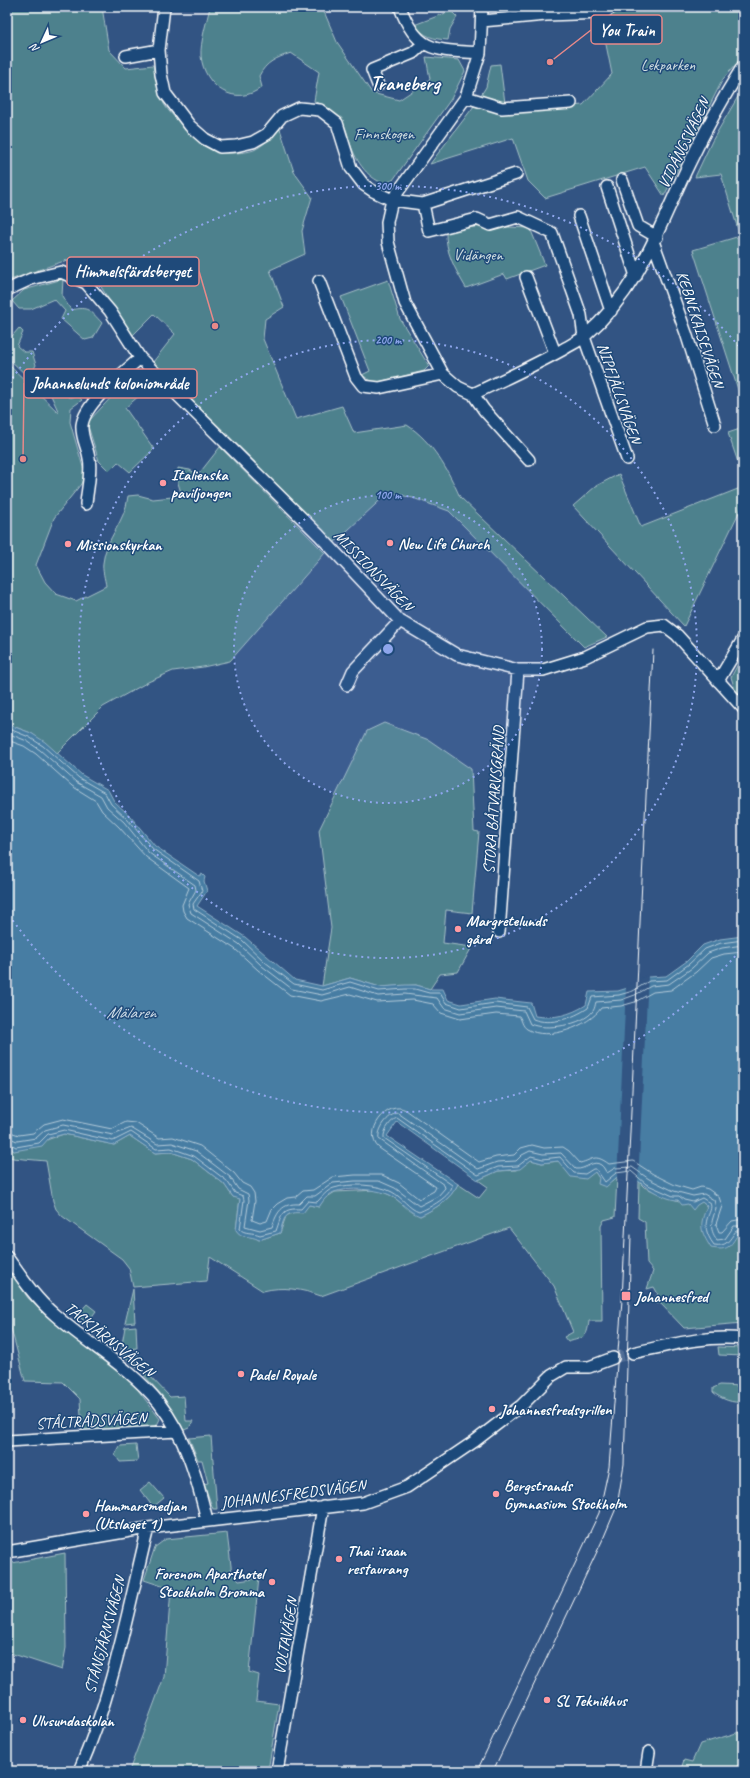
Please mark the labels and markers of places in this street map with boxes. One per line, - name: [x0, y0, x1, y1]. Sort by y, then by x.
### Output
- callout: You Train: [591, 15, 662, 44]
- callout: Himmelsfärdsberget: [67, 257, 199, 286]
- callout: Johannelunds koloniområde: [24, 369, 197, 398]
- place label: Italienska paviljongen: [171, 465, 231, 503]
- marker: Italienska paviljongen: [158, 478, 168, 488]
- place label: New Life Church: [398, 534, 490, 554]
- place label: Missionskyrkan: [76, 535, 163, 555]
- marker: New Life Church: [385, 538, 395, 548]
- marker: Missionskyrkan: [63, 539, 73, 549]
- centre of rings: [381, 642, 395, 656]
- place label: Margretelunds gård: [466, 911, 549, 949]
- marker: Margretelunds gård: [453, 924, 463, 934]
- place label: Johannesfred: [634, 1287, 710, 1307]
- marker: Johannesfred: [620, 1290, 632, 1302]
- place label: Padel Royale: [249, 1365, 318, 1385]
- marker: Padel Royale: [236, 1369, 246, 1379]
- place label: Johannesfredsgrillen: [499, 1400, 612, 1420]
- marker: Johannesfredsgrillen: [487, 1404, 497, 1414]
- place label: Bergstrands Gymnasium Stockholm: [504, 1476, 628, 1514]
- marker: Bergstrands Gymnasium Stockholm: [491, 1489, 501, 1499]
- place label: Hammarsmedjan (Utslaget 1): [94, 1496, 187, 1534]
- marker: Hammarsmedjan (Utslaget 1): [81, 1509, 91, 1519]
- place label: Thai isaan restaurang: [347, 1541, 409, 1579]
- marker: Thai isaan restaurang: [334, 1554, 344, 1564]
- place label: Forenom Aparthotel Stockholm Bromma: [155, 1564, 267, 1602]
- marker: Forenom Aparthotel Stockholm Bromma: [267, 1577, 277, 1587]
- place label: SL Teknikhus: [555, 1691, 629, 1711]
- marker: SL Teknikhus: [542, 1695, 552, 1705]
- place label: Ulvsundaskolan: [31, 1711, 116, 1731]
- marker: Ulvsundaskolan: [18, 1715, 28, 1725]

